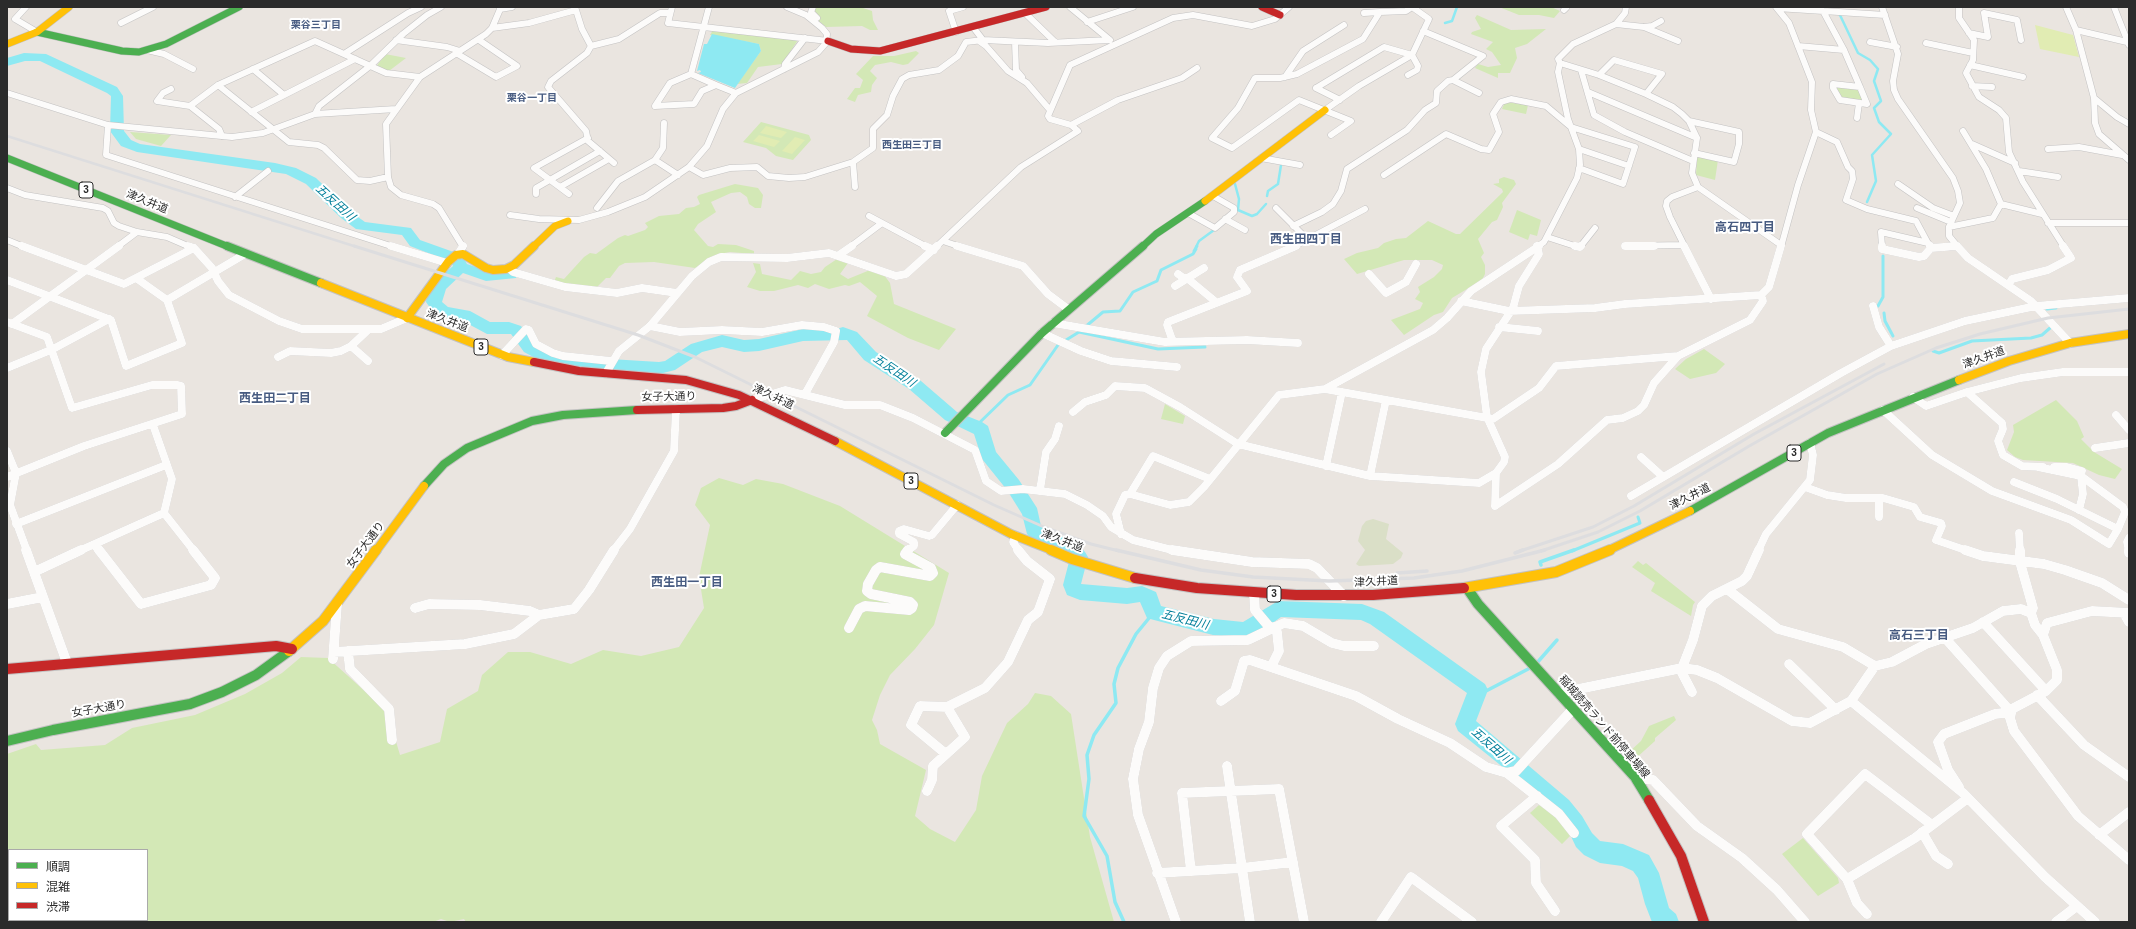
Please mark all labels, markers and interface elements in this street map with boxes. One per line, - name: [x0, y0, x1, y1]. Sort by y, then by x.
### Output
- district label: 栗谷三丁目: [291, 19, 341, 31]
- district label: 栗谷一丁目: [507, 92, 557, 104]
- district label: 西生田三丁目: [882, 139, 942, 151]
- road number: 3: [79, 182, 93, 198]
- water label: 五反田川: [312, 182, 358, 224]
- street label: 津久井道: [124, 188, 170, 216]
- district label: 高石四丁目: [1715, 221, 1775, 235]
- district label: 西生田四丁目: [1270, 233, 1342, 247]
- street label: 津久井道: [424, 307, 470, 335]
- road number: 3: [474, 339, 488, 355]
- street label: 津久井道: [1961, 344, 2007, 372]
- water label: 五反田川: [870, 352, 918, 390]
- street label: 津久井道: [750, 382, 796, 412]
- street label: 女子大通り: [641, 390, 697, 404]
- district label: 西生田二丁目: [239, 392, 311, 406]
- road number: 3: [1787, 445, 1801, 461]
- road number: 3: [904, 473, 918, 489]
- street label: 津久井道: [1667, 481, 1713, 513]
- street label: 女子大通り: [344, 519, 388, 571]
- street label: 津久井道: [1039, 527, 1085, 555]
- street label: 津久井道: [1354, 574, 1398, 590]
- district label: 西生田一丁目: [651, 576, 723, 590]
- road number: 3: [1267, 586, 1281, 602]
- water label: 五反田川: [1160, 607, 1210, 633]
- district label: 高石三丁目: [1889, 629, 1949, 643]
- street label: 稲城読売ランド前停車場線: [1556, 673, 1652, 781]
- street label: 女子大通り: [71, 698, 127, 720]
- water label: 五反田川: [1468, 725, 1514, 767]
- legend: [8, 849, 148, 921]
- text: 順調: [46, 860, 70, 874]
- text: 混雑: [46, 880, 70, 894]
- text: 渋滞: [46, 900, 70, 914]

